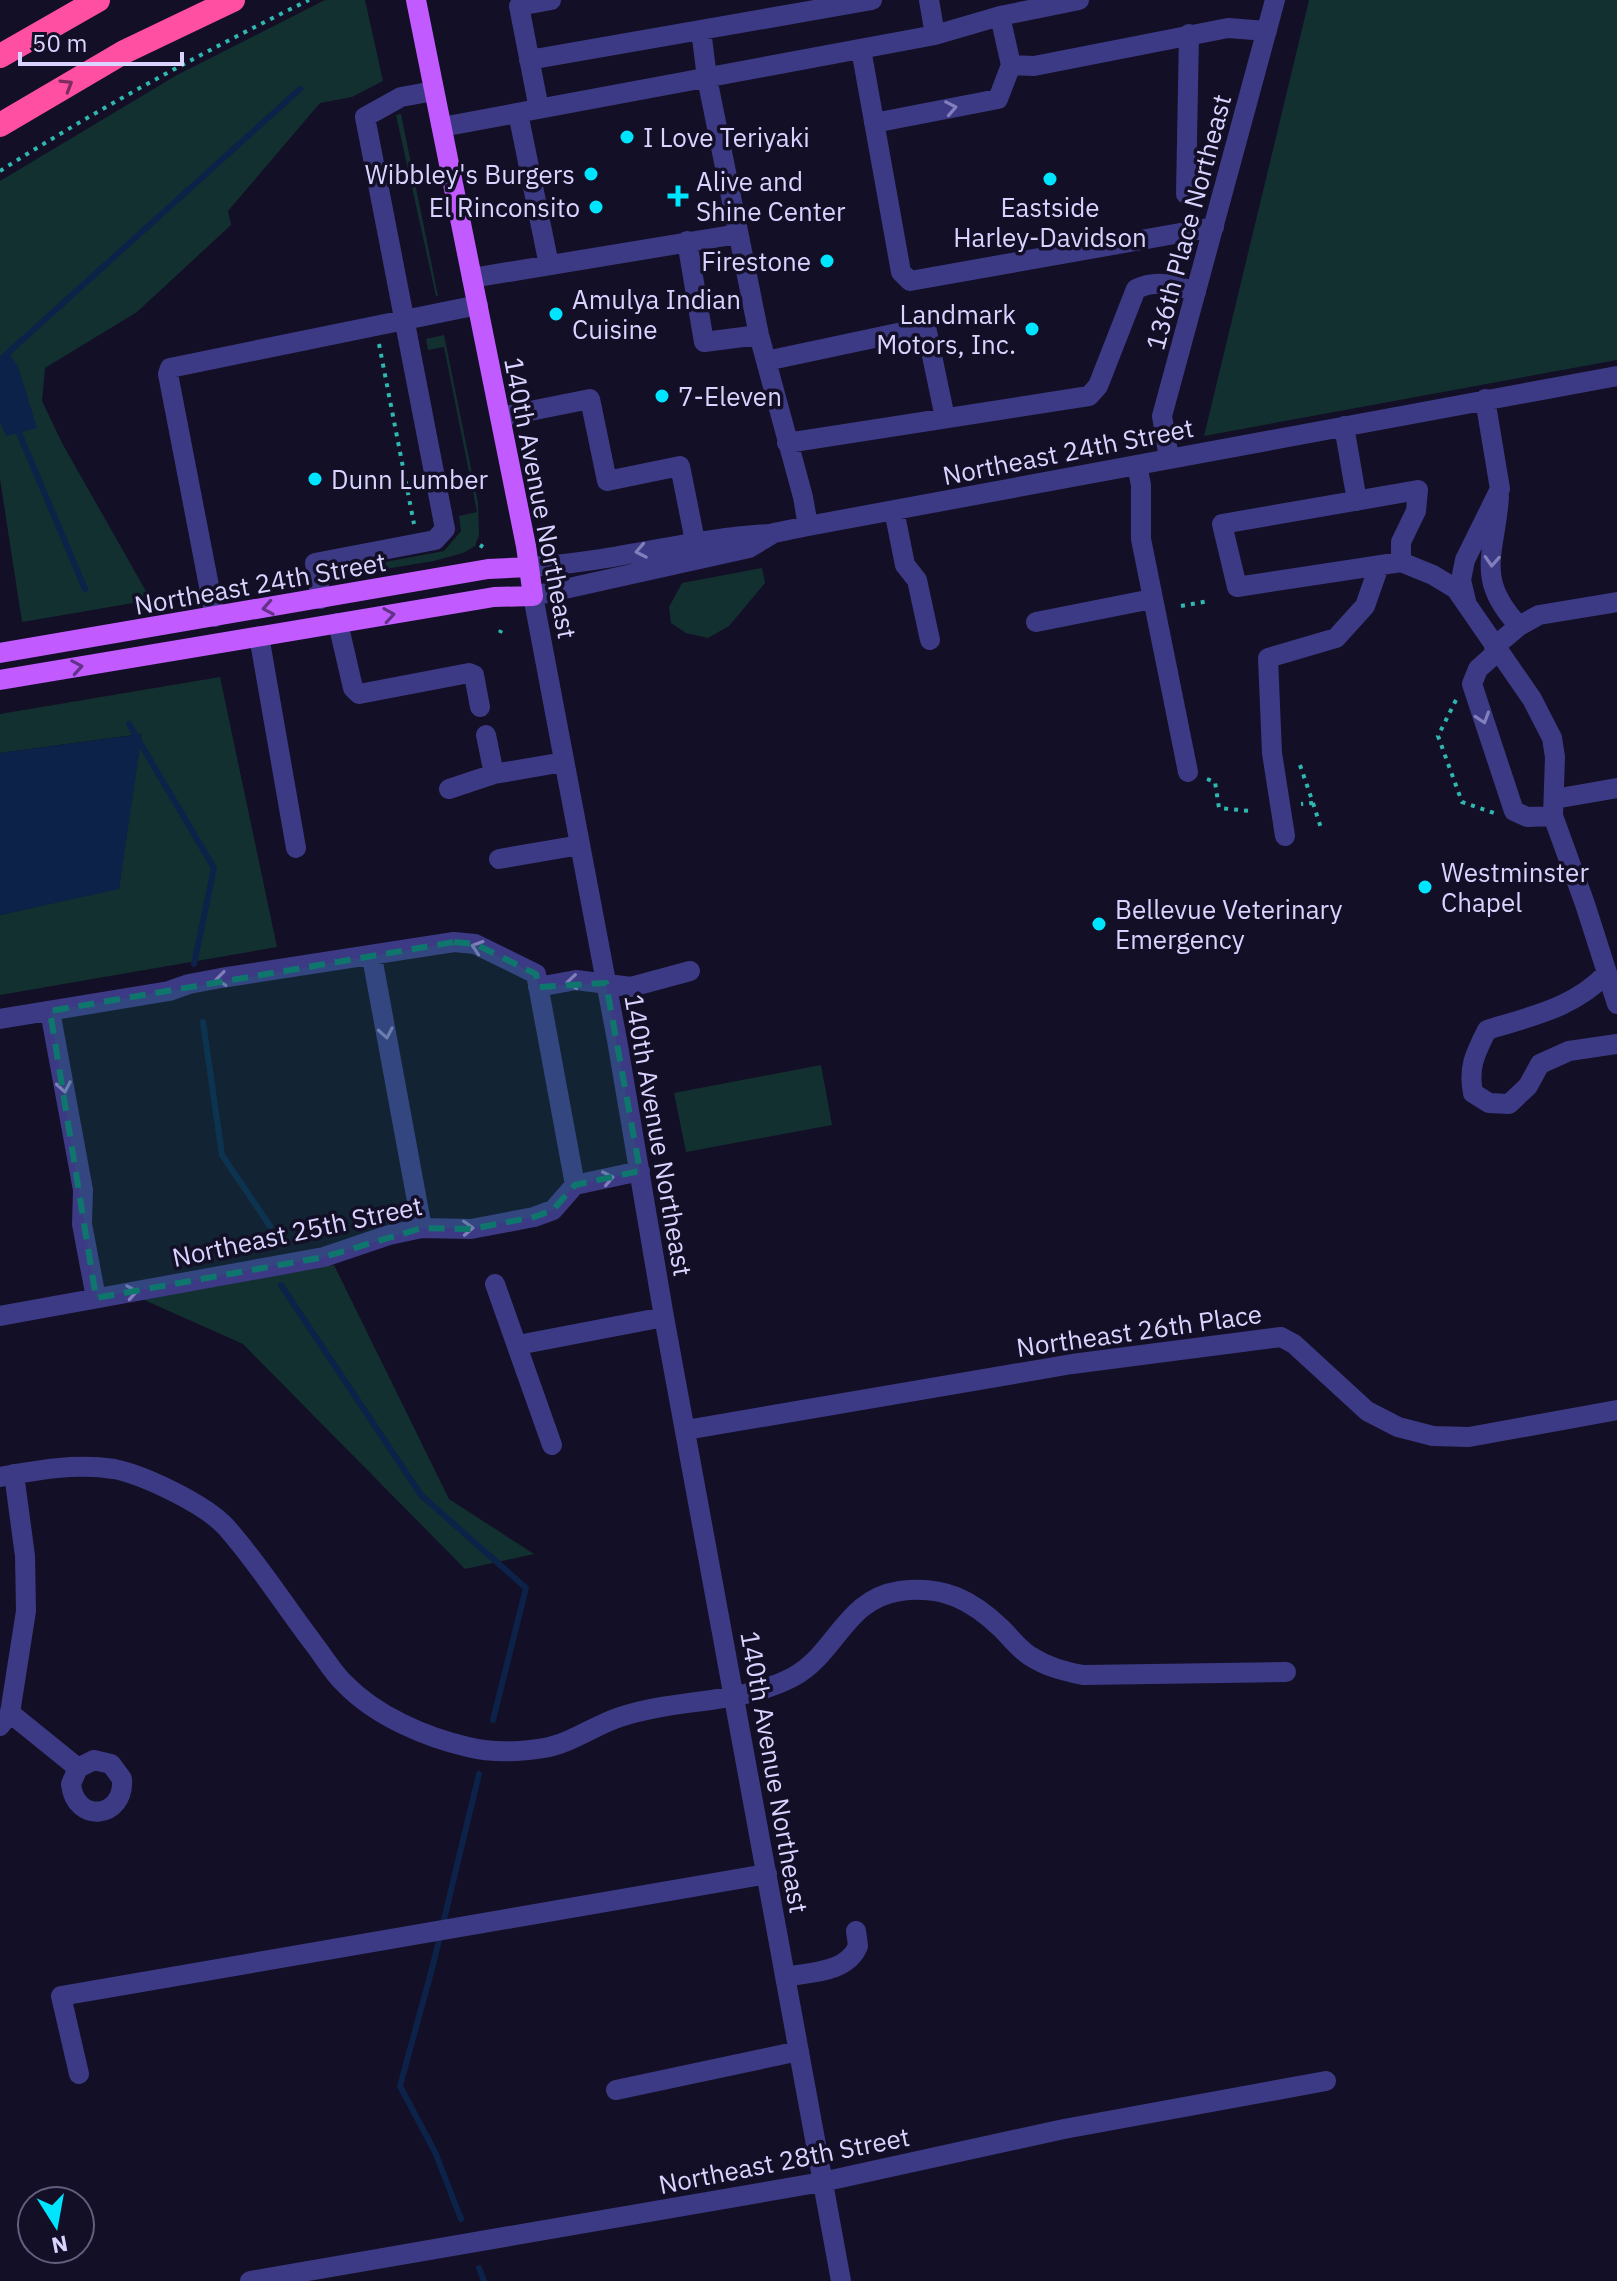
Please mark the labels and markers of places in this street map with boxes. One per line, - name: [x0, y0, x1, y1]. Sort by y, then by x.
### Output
- place label: I Love Teriyaki: [643, 120, 810, 154]
- marker: I Love Teriyaki: [618, 128, 636, 146]
- place label: Wibbley's Burgers: [365, 157, 575, 191]
- place label: Alive and Shine Center: [696, 164, 846, 228]
- marker: Wibbley's Burgers: [582, 165, 600, 183]
- marker: Eastside Harley-Davidson: [1041, 170, 1059, 188]
- marker: Alive and Shine Center: [667, 185, 689, 207]
- place label: El Rinconsito: [429, 190, 580, 224]
- place label: Eastside Harley-Davidson: [953, 190, 1147, 254]
- marker: El Rinconsito: [587, 198, 605, 216]
- place label: Firestone: [701, 244, 811, 278]
- marker: Firestone: [818, 252, 836, 270]
- place label: Amulya Indian Cuisine: [572, 282, 741, 346]
- place label: Landmark Motors, Inc.: [876, 297, 1016, 361]
- marker: Amulya Indian Cuisine: [547, 305, 565, 323]
- marker: Landmark Motors, Inc.: [1023, 320, 1041, 338]
- place label: 7-Eleven: [678, 379, 782, 413]
- marker: 7-Eleven: [653, 387, 671, 405]
- place label: Dunn Lumber: [331, 462, 488, 496]
- marker: Dunn Lumber: [306, 470, 324, 488]
- place label: Westminster Chapel: [1441, 855, 1589, 919]
- marker: Westminster Chapel: [1416, 878, 1434, 896]
- place label: Bellevue Veterinary Emergency: [1115, 892, 1342, 956]
- marker: Bellevue Veterinary Emergency: [1090, 915, 1108, 933]

